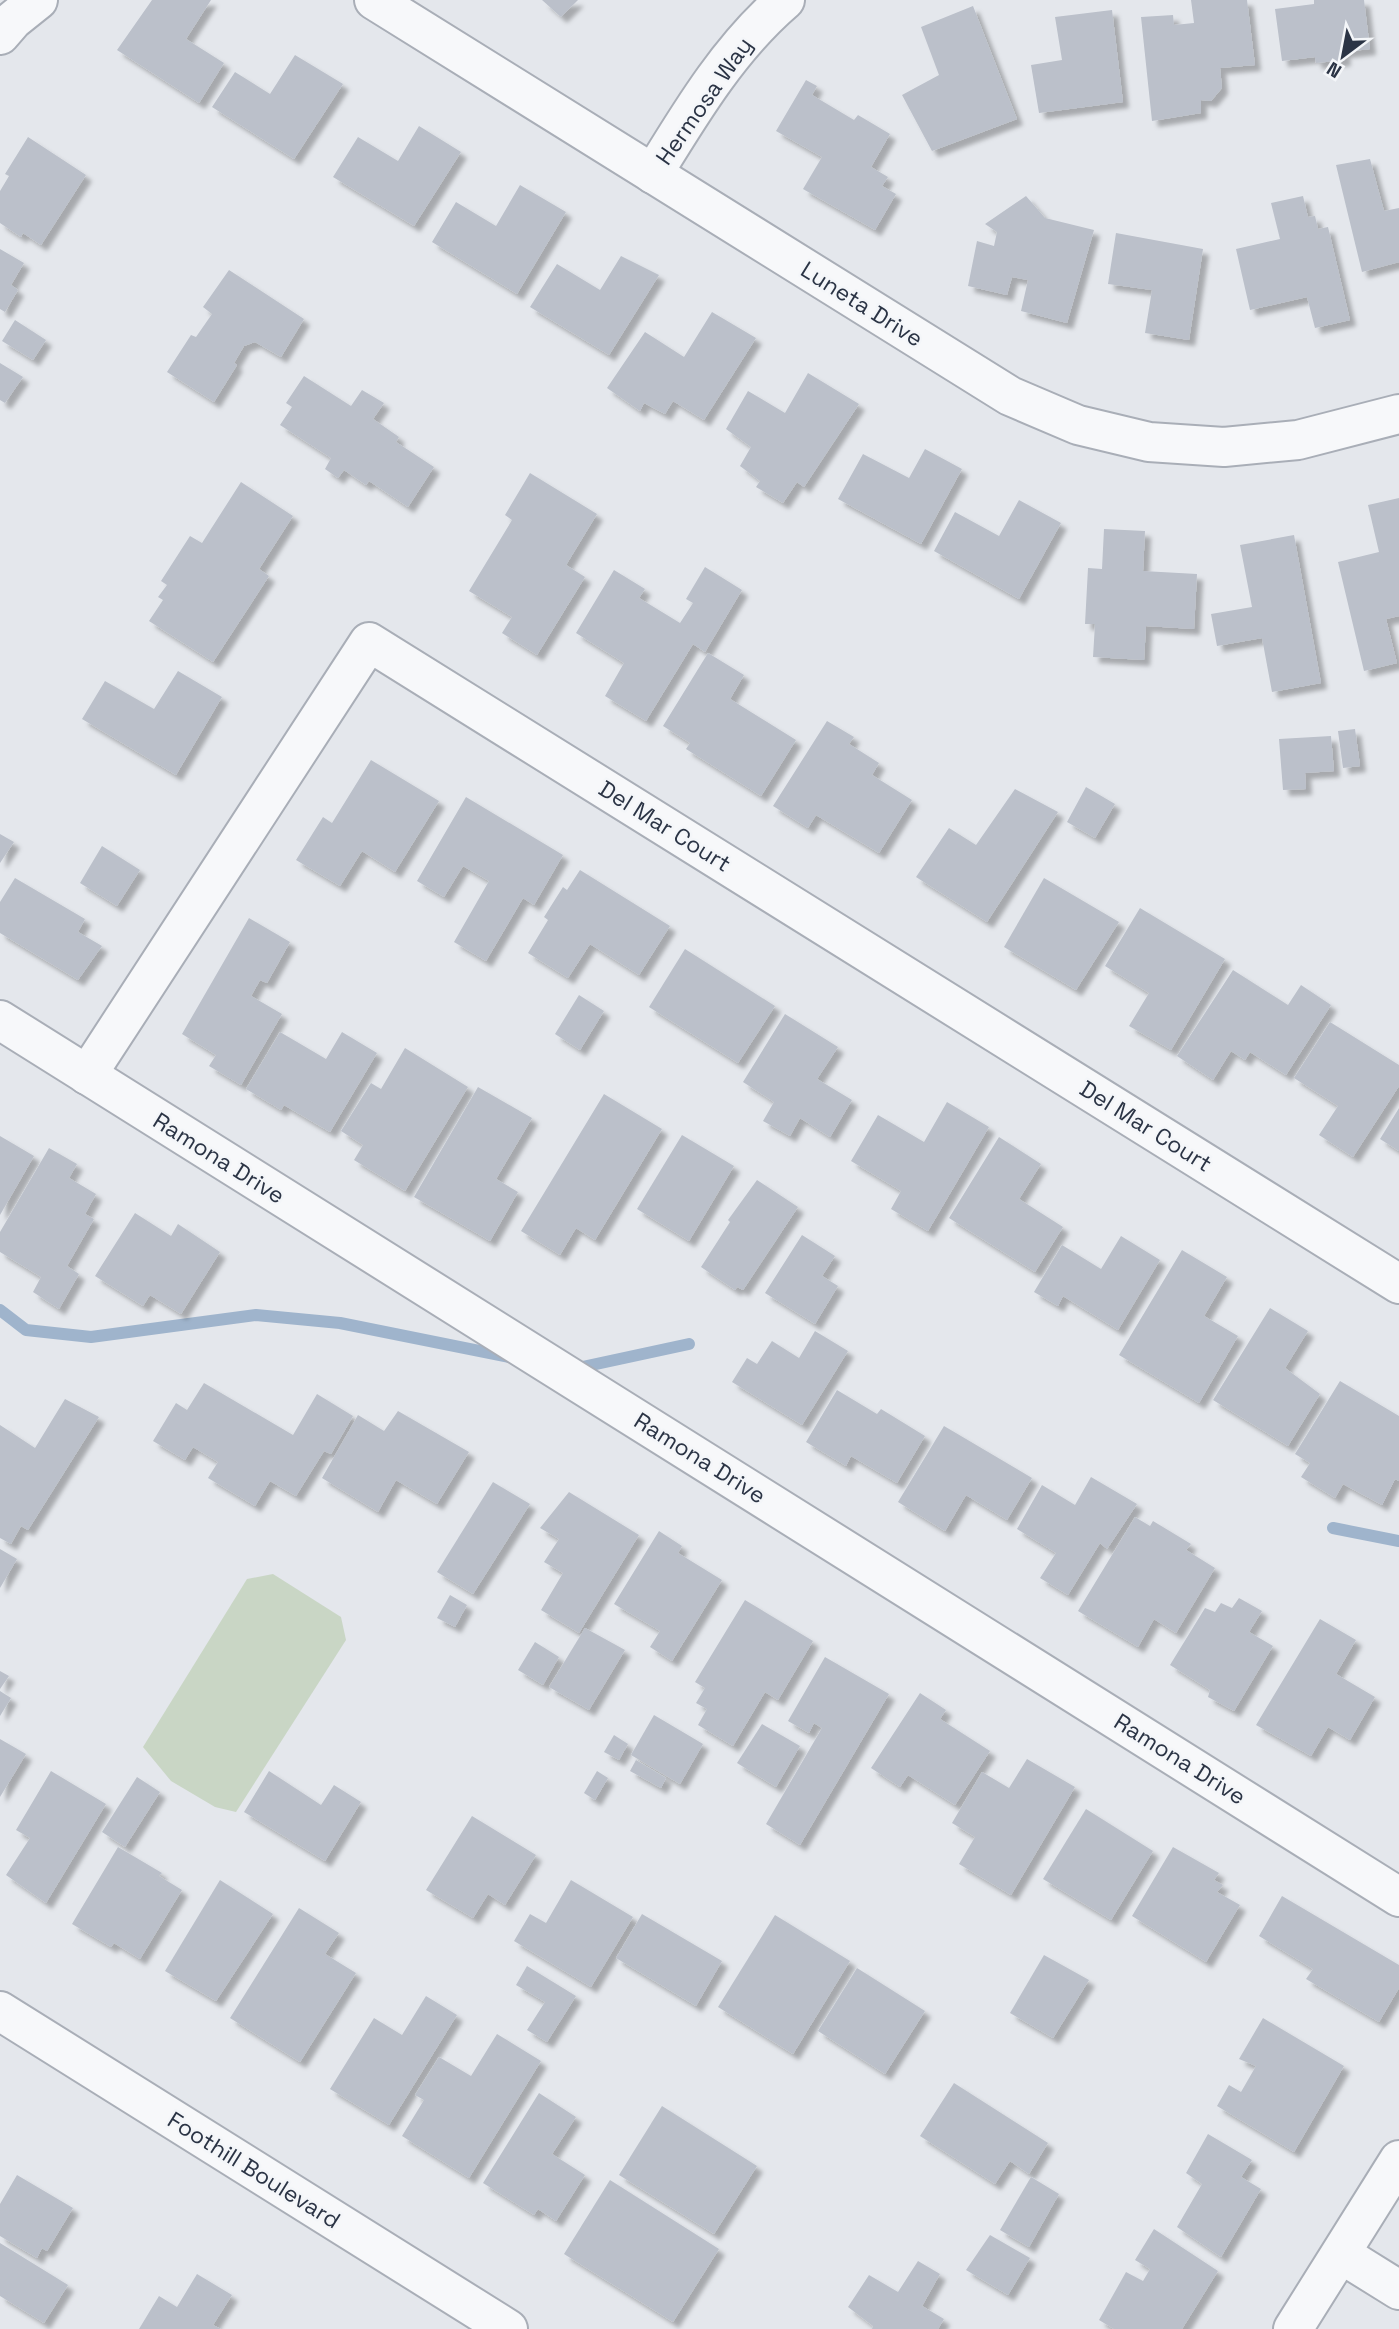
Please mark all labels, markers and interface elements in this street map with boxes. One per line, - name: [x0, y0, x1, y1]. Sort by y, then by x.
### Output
- north arrow: [1308, 21, 1378, 91]
- street label: Hermosa Way: [649, 31, 759, 171]
- text: N: [1322, 56, 1346, 84]
- street label: Luneta Drive: [795, 255, 929, 353]
- street label: Del Mar Court: [593, 773, 737, 879]
- street label: Del Mar Court: [1074, 1073, 1218, 1179]
- street label: Ramona Drive: [147, 1106, 291, 1210]
- street label: Ramona Drive: [628, 1406, 772, 1510]
- street label: Ramona Drive: [1108, 1707, 1252, 1811]
- street label: Foothill Boulevard: [162, 2105, 346, 2235]

